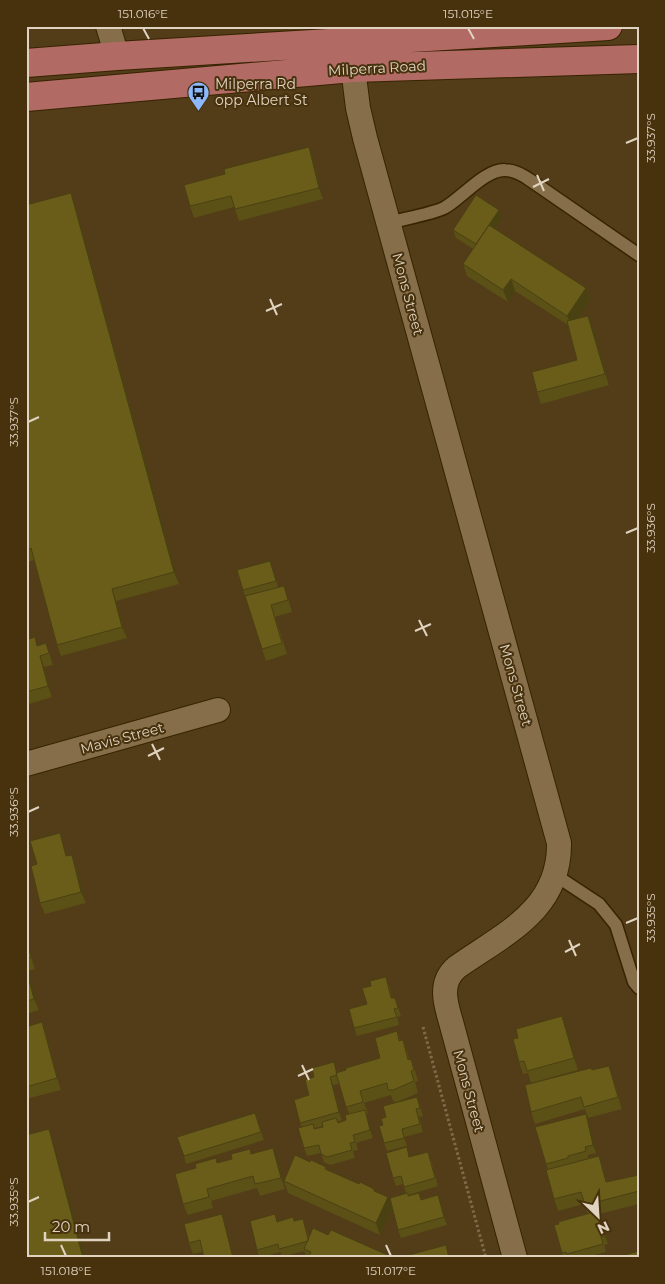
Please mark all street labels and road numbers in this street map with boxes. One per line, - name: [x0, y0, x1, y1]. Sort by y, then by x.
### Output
- street label: Milperra Road: [328, 56, 426, 80]
- street label: Mons Street: [388, 251, 428, 337]
- street label: Mons Street: [496, 642, 536, 728]
- street label: Mavis Street: [78, 718, 166, 758]
- street label: Mons Street: [449, 1048, 489, 1134]

